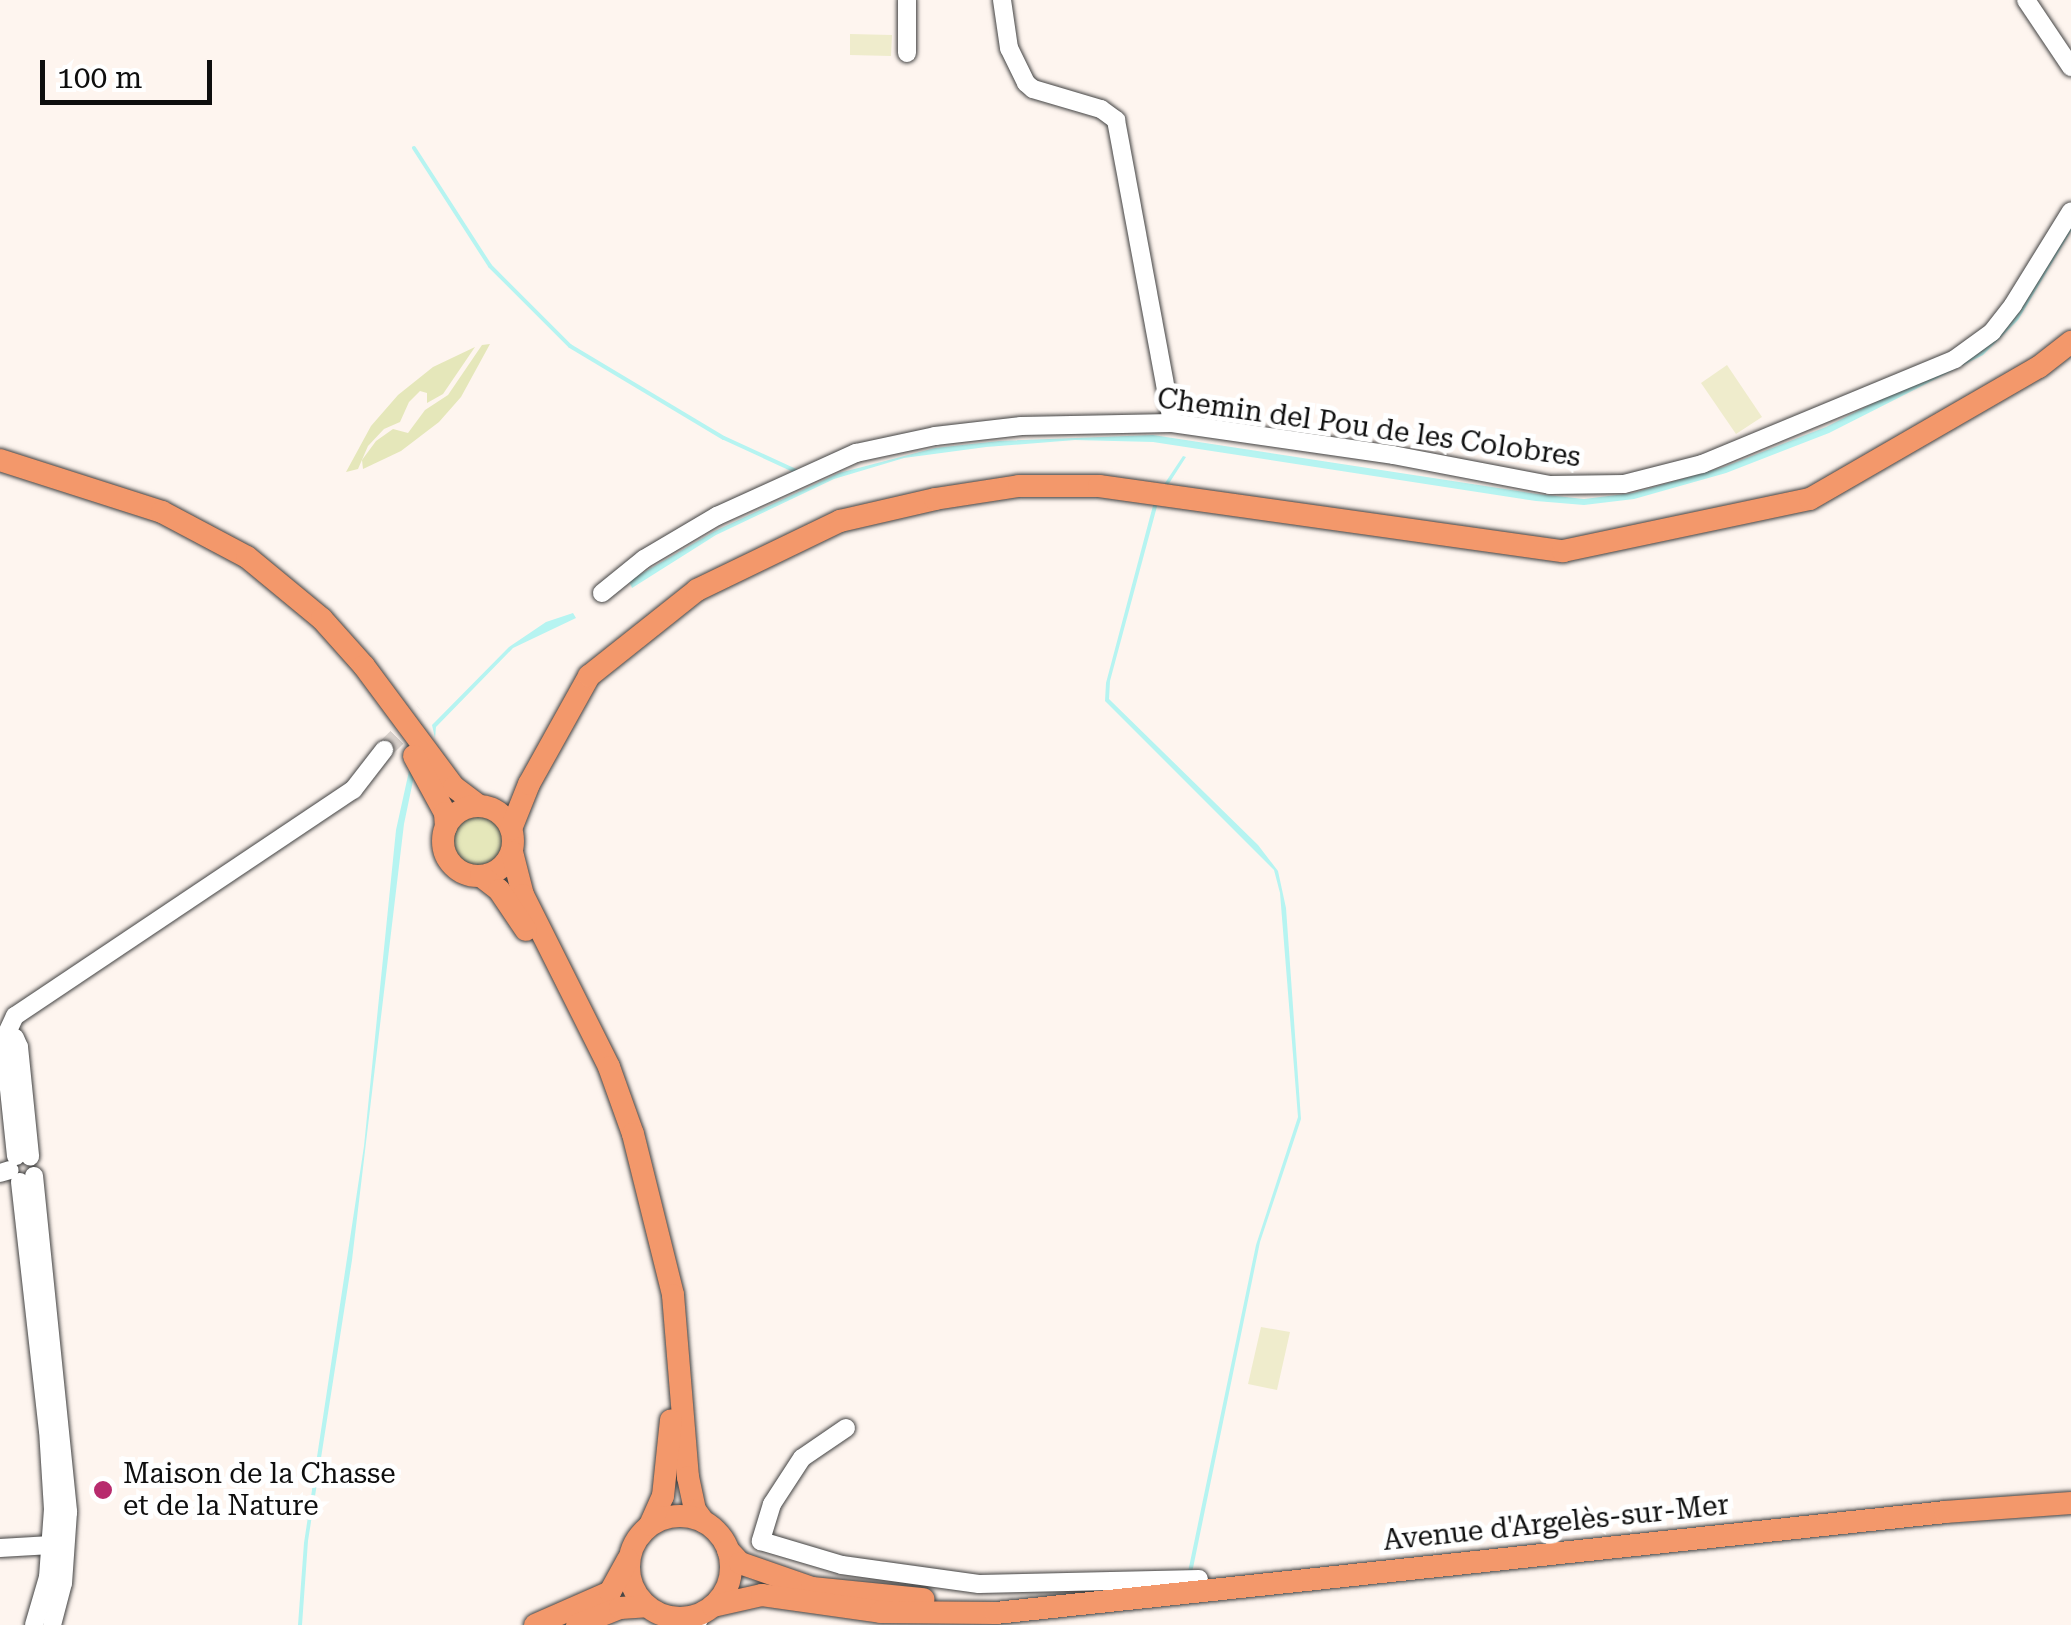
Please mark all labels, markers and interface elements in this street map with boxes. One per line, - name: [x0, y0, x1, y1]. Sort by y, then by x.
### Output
- scale bar: [45, 40, 218, 102]
- text: 100 m: [57, 60, 142, 95]
- street label: Chemin del Pou de les Colobres: [1155, 382, 1583, 474]
- place label: Maison de la Chasse et de la Nature: [123, 1457, 395, 1523]
- marker: Maison de la Chasse et de la Nature: [92, 1479, 114, 1501]
- street label: Avenue d'Argelès-sur-Mer: [1381, 1488, 1731, 1558]

